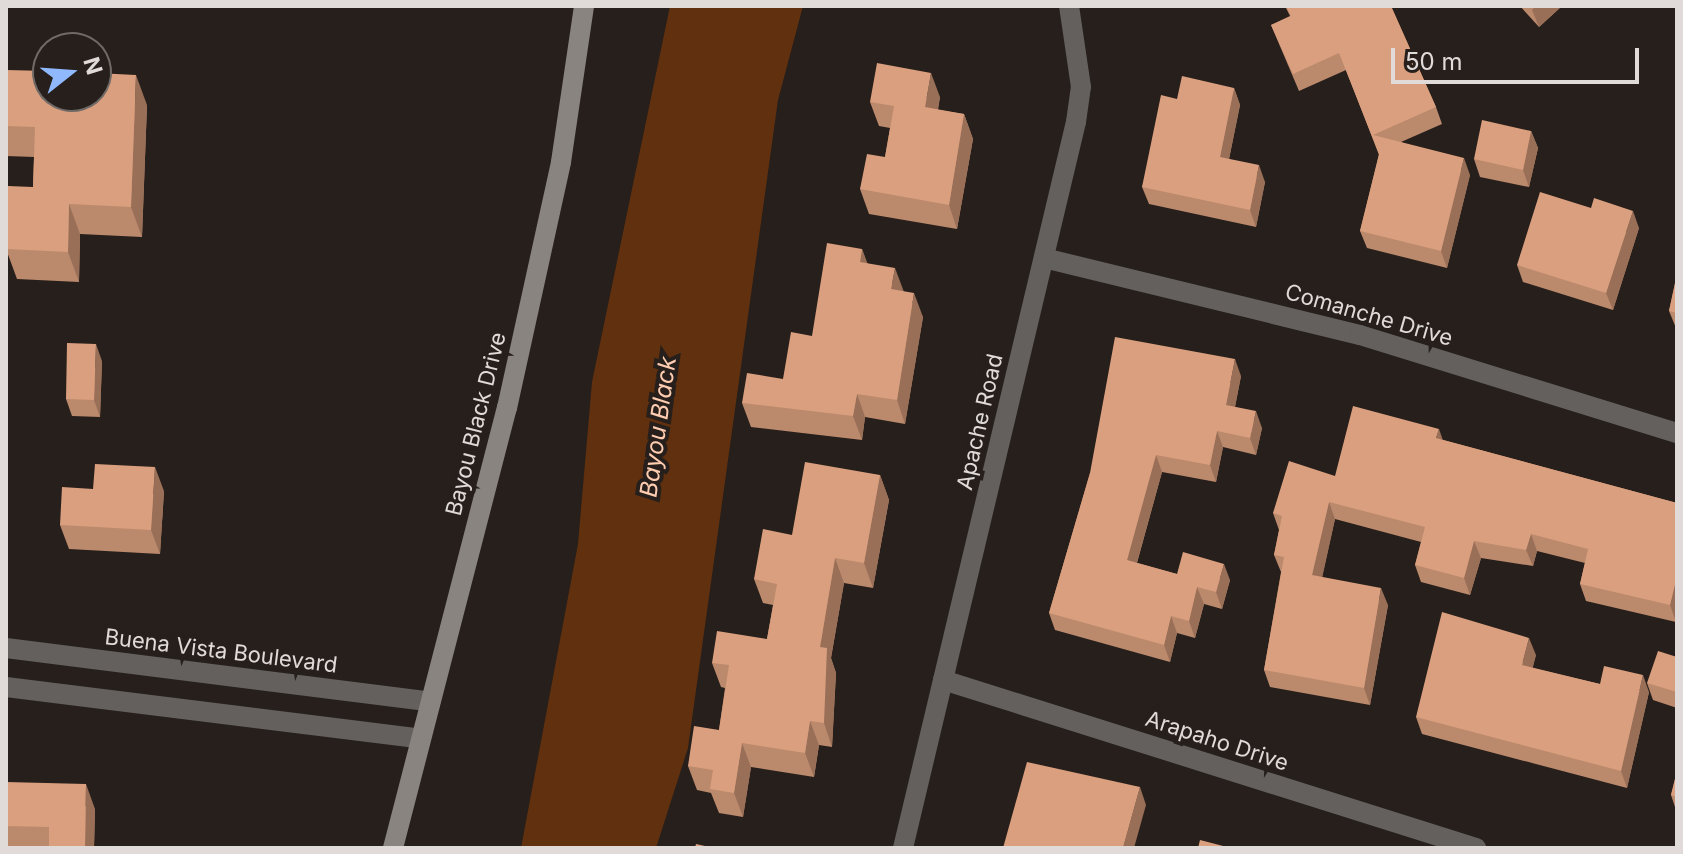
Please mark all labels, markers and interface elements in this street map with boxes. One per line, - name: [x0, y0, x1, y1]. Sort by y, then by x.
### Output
- north arrow: [32, 32, 112, 112]
- scale bar: [1395, 32, 1643, 82]
- text: 50 m: [1405, 47, 1463, 76]
- text: N: [78, 54, 108, 77]
- street label: Comanche Drive: [1282, 278, 1456, 352]
- street label: Bayou Black Drive: [440, 329, 512, 519]
- street label: Apache Road: [952, 351, 1008, 493]
- water label: Bayou Black: [634, 355, 682, 499]
- street label: Buena Vista Boulevard: [103, 624, 339, 678]
- street label: Arapaho Drive: [1142, 705, 1292, 777]

